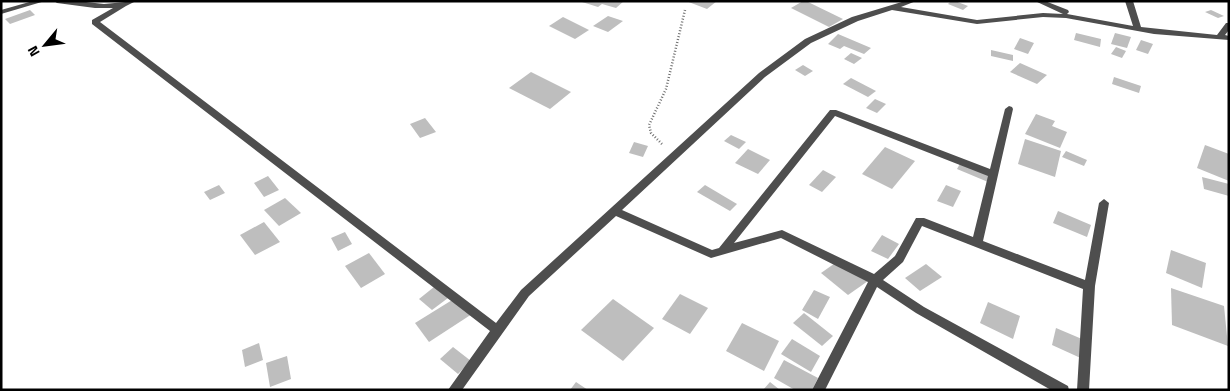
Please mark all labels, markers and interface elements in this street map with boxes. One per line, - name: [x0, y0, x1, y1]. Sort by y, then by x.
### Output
- north arrow: [20, 20, 70, 70]
- text: N: [22, 42, 45, 61]

